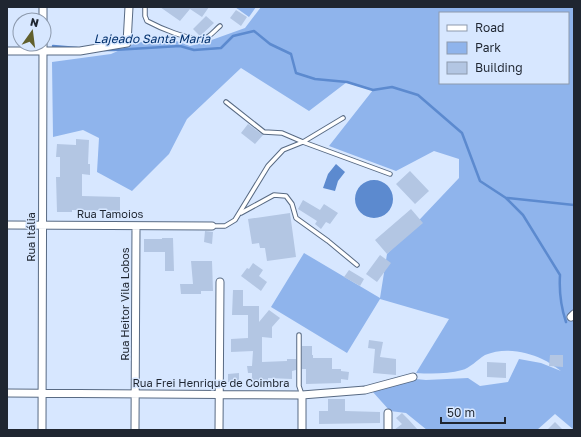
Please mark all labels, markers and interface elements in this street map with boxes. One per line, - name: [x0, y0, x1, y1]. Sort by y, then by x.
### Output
- north arrow: [12, 12, 52, 52]
- legend: [439, 12, 569, 84]
- text: N: [29, 14, 40, 29]
- text: Road: [475, 20, 504, 35]
- water label: Lajeado Santa Maria: [94, 31, 211, 46]
- text: Park: [475, 40, 501, 55]
- text: Building: [475, 60, 523, 75]
- street label: Rua Tamoios: [77, 207, 143, 220]
- street label: Rua Itália: [24, 212, 37, 262]
- street label: Rua Heitor Vila Lobos: [118, 247, 131, 361]
- street label: Rua Frei Henrique de Coimbra: [133, 376, 289, 389]
- scale bar: [441, 399, 505, 425]
- text: 50 m: [447, 405, 475, 420]

